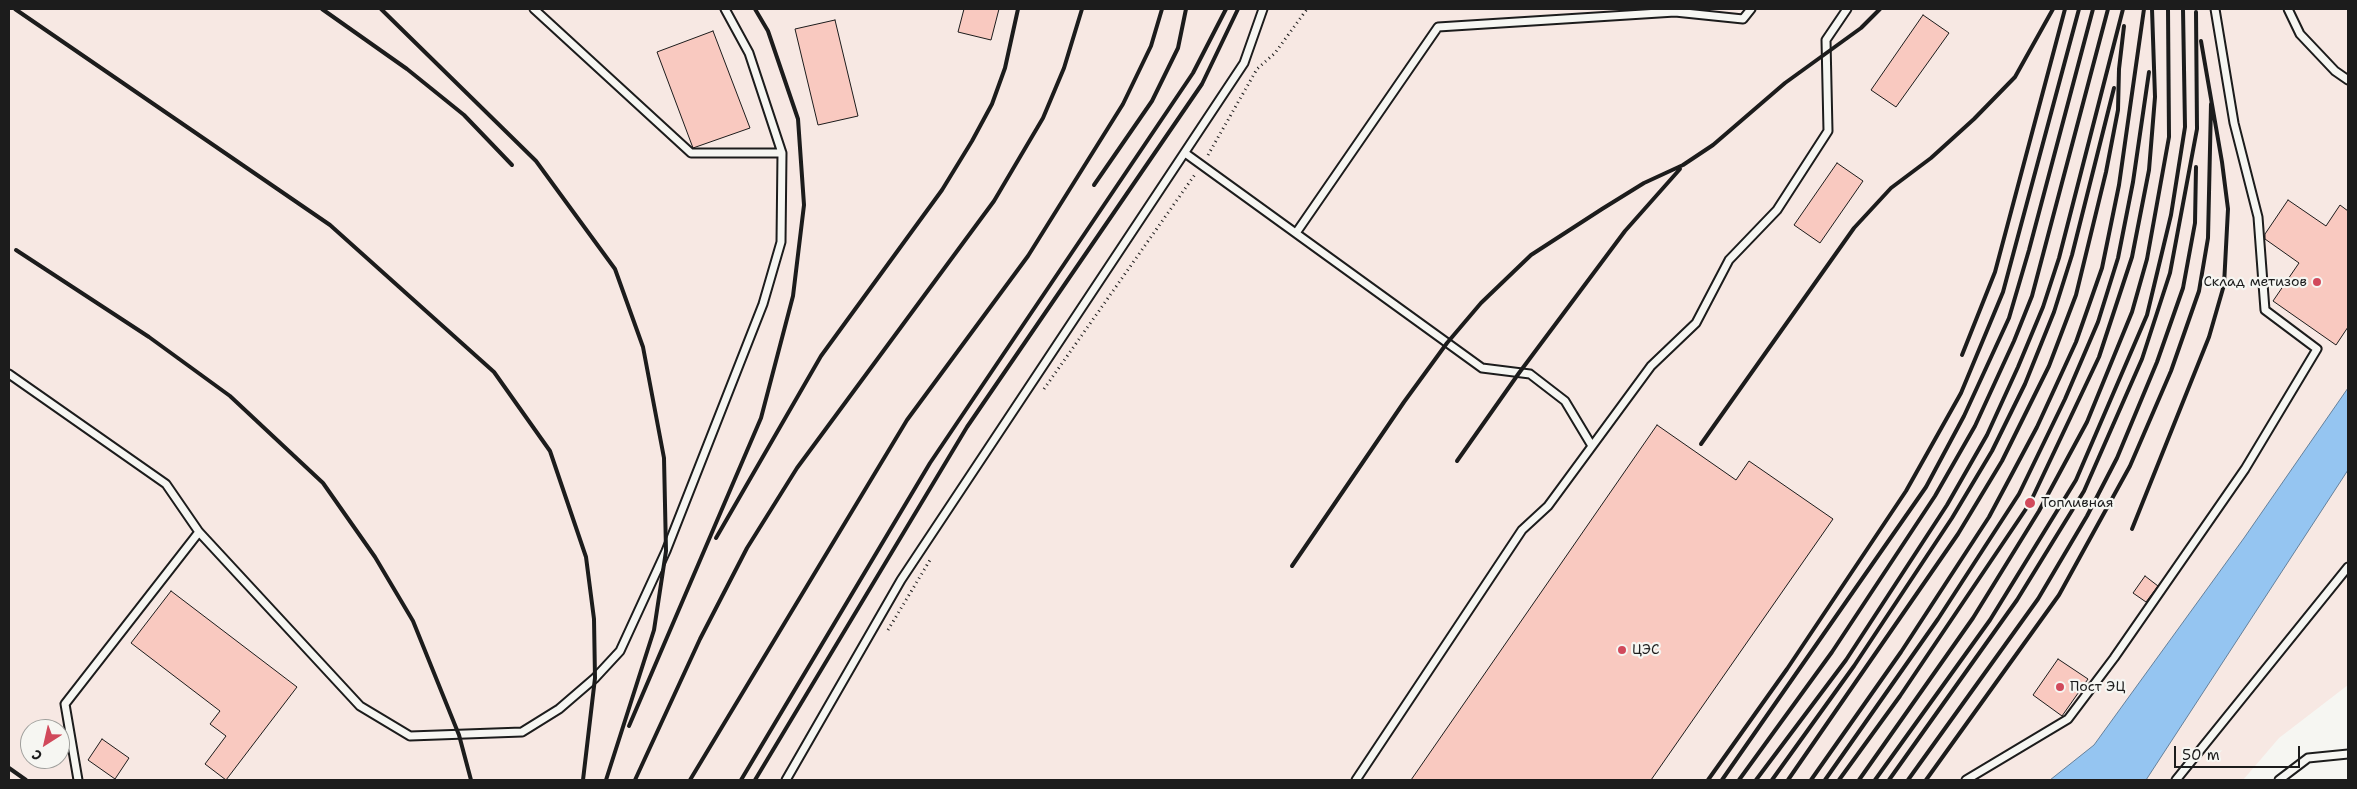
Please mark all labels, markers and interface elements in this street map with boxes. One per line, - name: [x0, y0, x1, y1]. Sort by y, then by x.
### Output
- place label: Склад метизов: [2203, 274, 2307, 290]
- marker: Склад метизов: [2311, 276, 2323, 288]
- place label: Топливная: [2041, 495, 2113, 511]
- marker: Топливная: [2023, 496, 2037, 510]
- place label: ЦЭС: [1632, 642, 1660, 658]
- marker: ЦЭС: [1616, 644, 1628, 656]
- place label: Пост ЭЦ: [2070, 679, 2125, 695]
- marker: Пост ЭЦ: [2054, 681, 2066, 693]
- north arrow: [20, 719, 70, 769]
- scale bar: [2177, 736, 2303, 768]
- text: 50 m: [2182, 745, 2220, 765]
- text: С: [28, 746, 46, 765]

